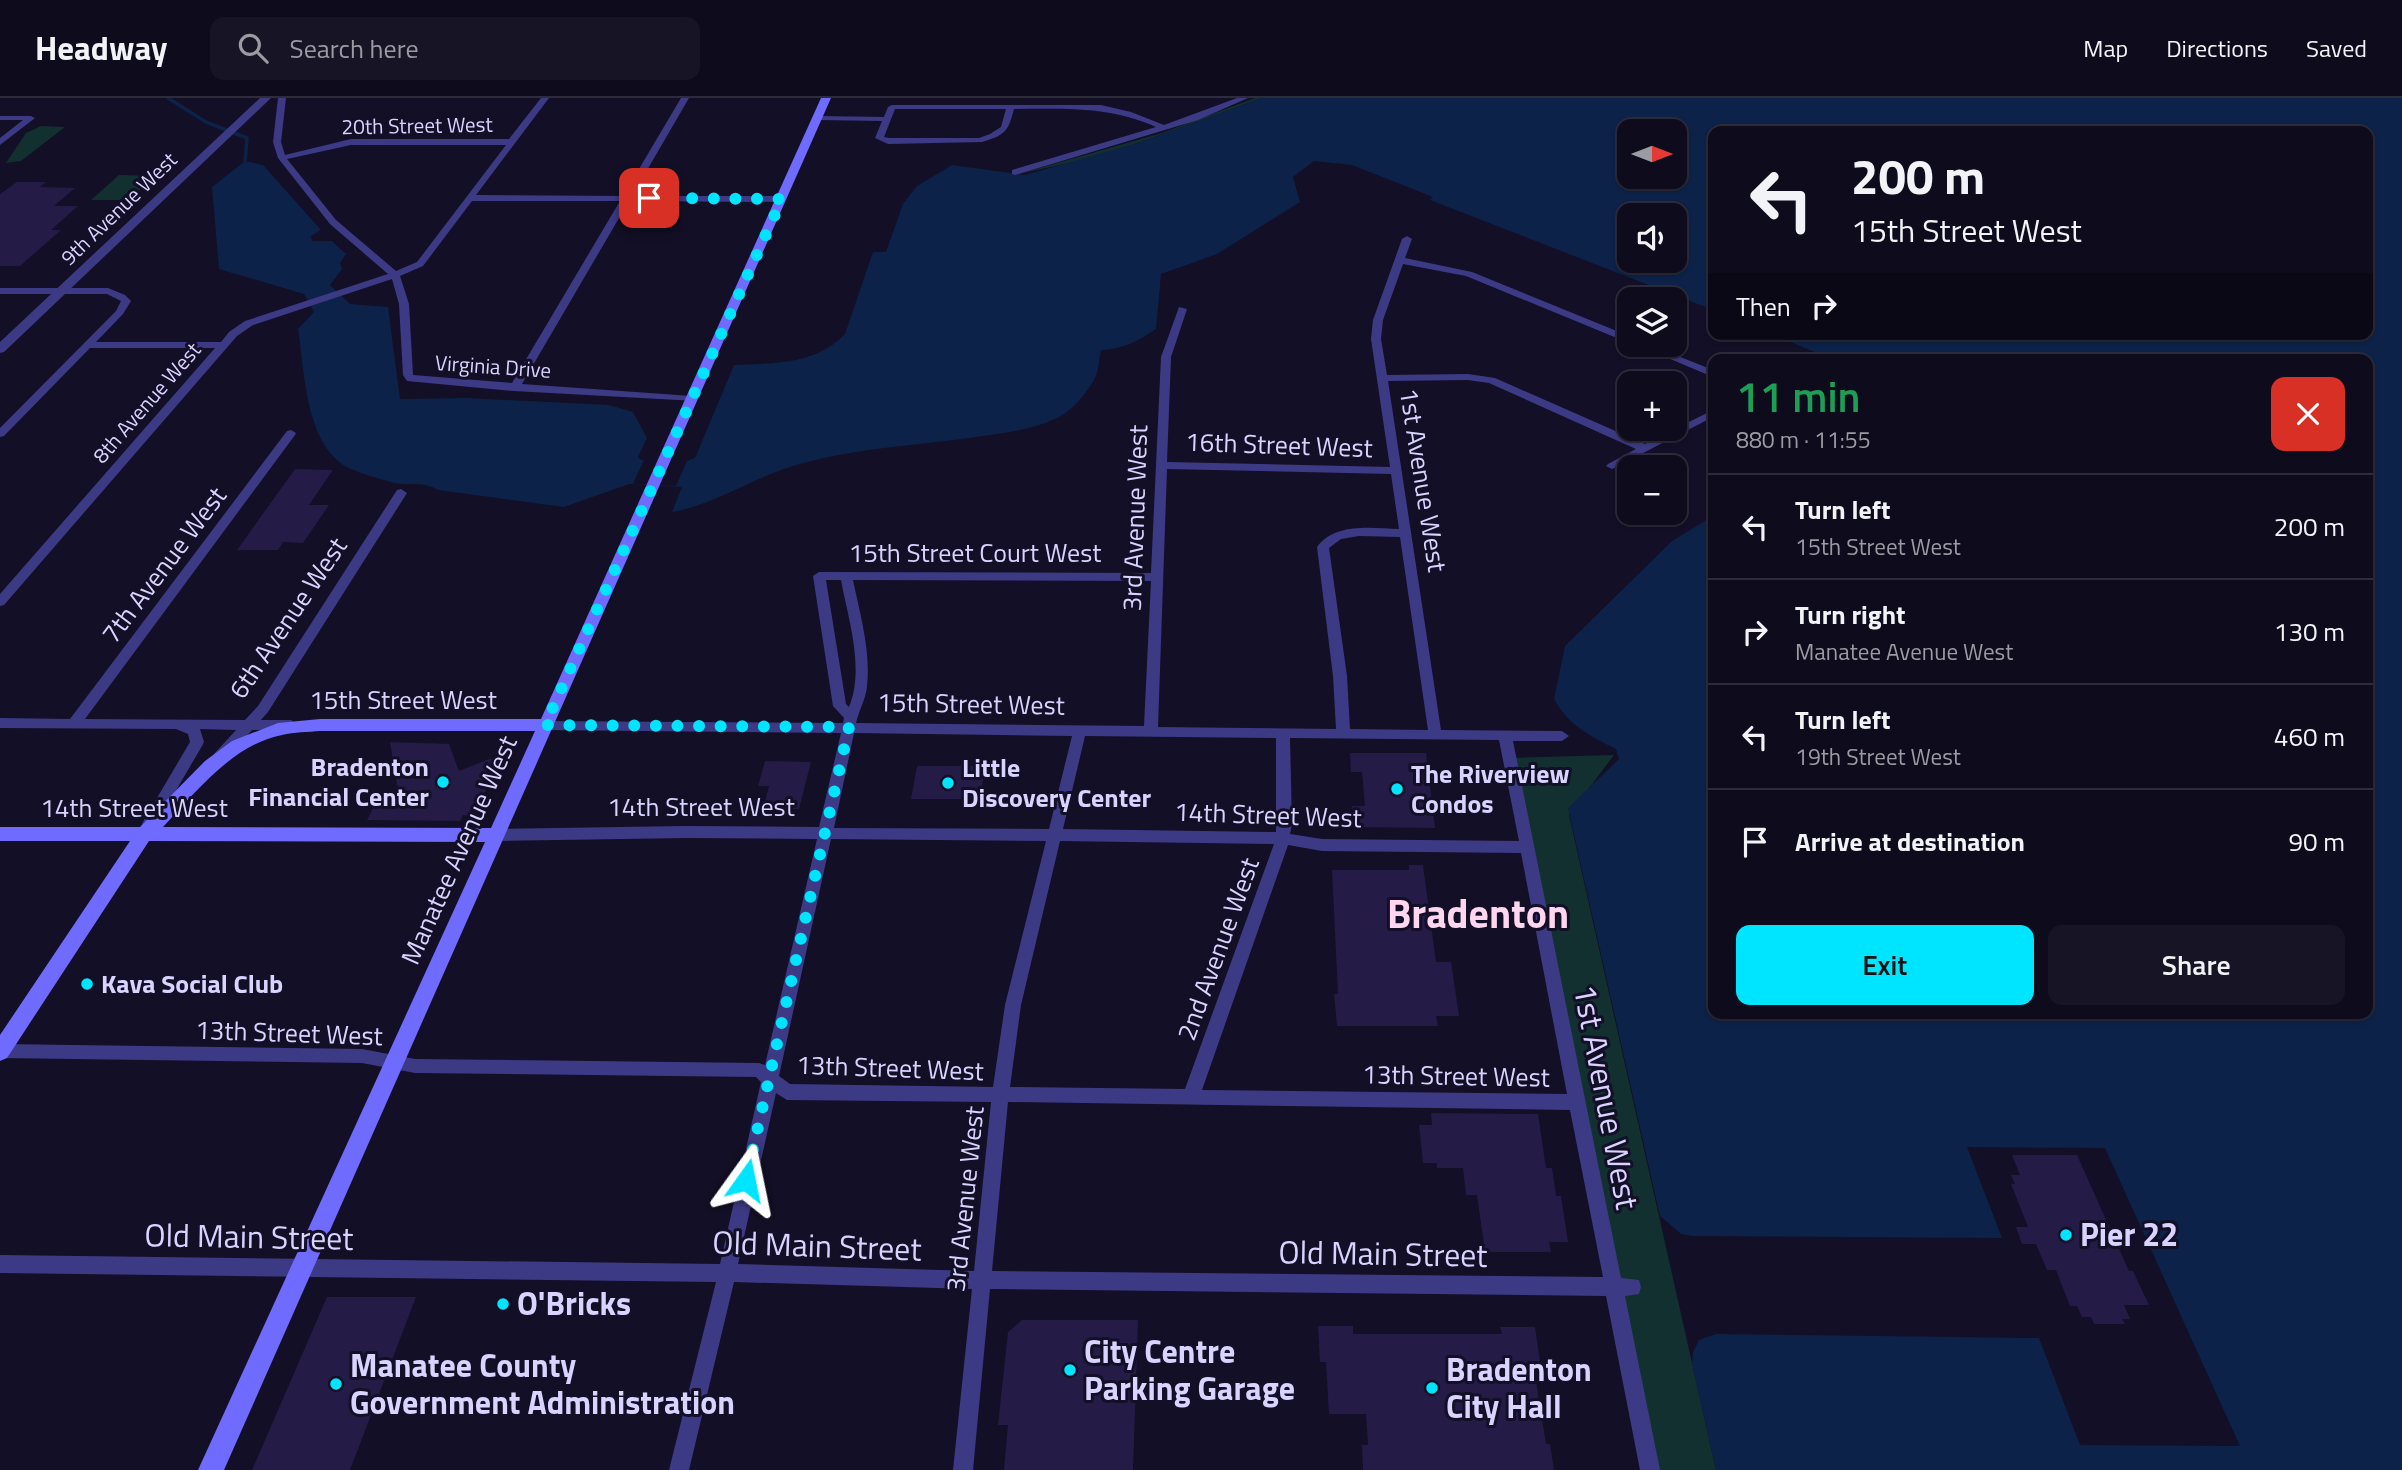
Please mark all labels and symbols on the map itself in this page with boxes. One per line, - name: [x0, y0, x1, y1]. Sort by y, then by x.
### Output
- street label: 20th Street West: [341, 108, 494, 142]
- north arrow: [1617, 119, 1687, 189]
- street label: 9th Avenue West: [53, 144, 184, 272]
- pin: [619, 168, 679, 228]
- street label: 8th Avenue West: [85, 334, 208, 470]
- street label: Virginia Drive: [434, 346, 552, 386]
- street label: 1st Avenue West: [1390, 385, 1457, 575]
- street label: 16th Street West: [1185, 422, 1373, 467]
- street label: 3rd Avenue West: [1112, 424, 1157, 612]
- street label: 7th Avenue West: [92, 478, 236, 651]
- street label: 6th Avenue West: [219, 529, 356, 706]
- street label: 15th Street Court West: [849, 533, 1101, 572]
- street label: 15th Street West: [309, 680, 497, 719]
- street label: 15th Street West: [877, 682, 1065, 725]
- street label: Manatee Avenue West: [391, 729, 527, 970]
- place label: Bradenton Financial Center: [248, 747, 429, 816]
- place label: Little Discovery Center: [962, 748, 1151, 817]
- place label: The Riverview Condos: [1411, 754, 1570, 823]
- marker: Bradenton Financial Center: [435, 774, 451, 790]
- marker: Little Discovery Center: [940, 775, 956, 791]
- marker: The Riverview Condos: [1389, 781, 1405, 797]
- street label: 14th Street West: [607, 787, 795, 826]
- street label: 14th Street West: [40, 788, 228, 827]
- street label: 14th Street West: [1174, 792, 1362, 837]
- street label: 2nd Avenue West: [1166, 852, 1269, 1046]
- district label: Bradenton: [1387, 883, 1569, 944]
- place label: Kava Social Club: [101, 964, 283, 1003]
- marker: Kava Social Club: [79, 976, 95, 992]
- street label: 1st Avenue West: [1562, 980, 1652, 1213]
- street label: 13th Street West: [195, 1010, 383, 1055]
- street label: 13th Street West: [796, 1045, 984, 1090]
- street label: 13th Street West: [1362, 1054, 1550, 1097]
- street label: 3rd Avenue West: [935, 1104, 994, 1294]
- position arrow: [709, 1143, 783, 1217]
- street label: Old Main Street: [144, 1210, 354, 1262]
- place label: Pier 22: [2080, 1210, 2178, 1258]
- street label: Old Main Street: [712, 1217, 922, 1273]
- street label: Old Main Street: [1278, 1227, 1488, 1279]
- marker: Pier 22: [2058, 1227, 2074, 1243]
- place label: O'Bricks: [517, 1279, 631, 1327]
- marker: O'Bricks: [495, 1296, 511, 1312]
- place label: City Centre Parking Garage: [1084, 1327, 1295, 1412]
- place label: Manatee County Government Administration: [350, 1341, 735, 1426]
- place label: Bradenton City Hall: [1446, 1345, 1592, 1430]
- marker: City Centre Parking Garage: [1062, 1362, 1078, 1378]
- marker: Manatee County Government Administration: [328, 1376, 344, 1392]
- marker: Bradenton City Hall: [1424, 1380, 1440, 1396]

